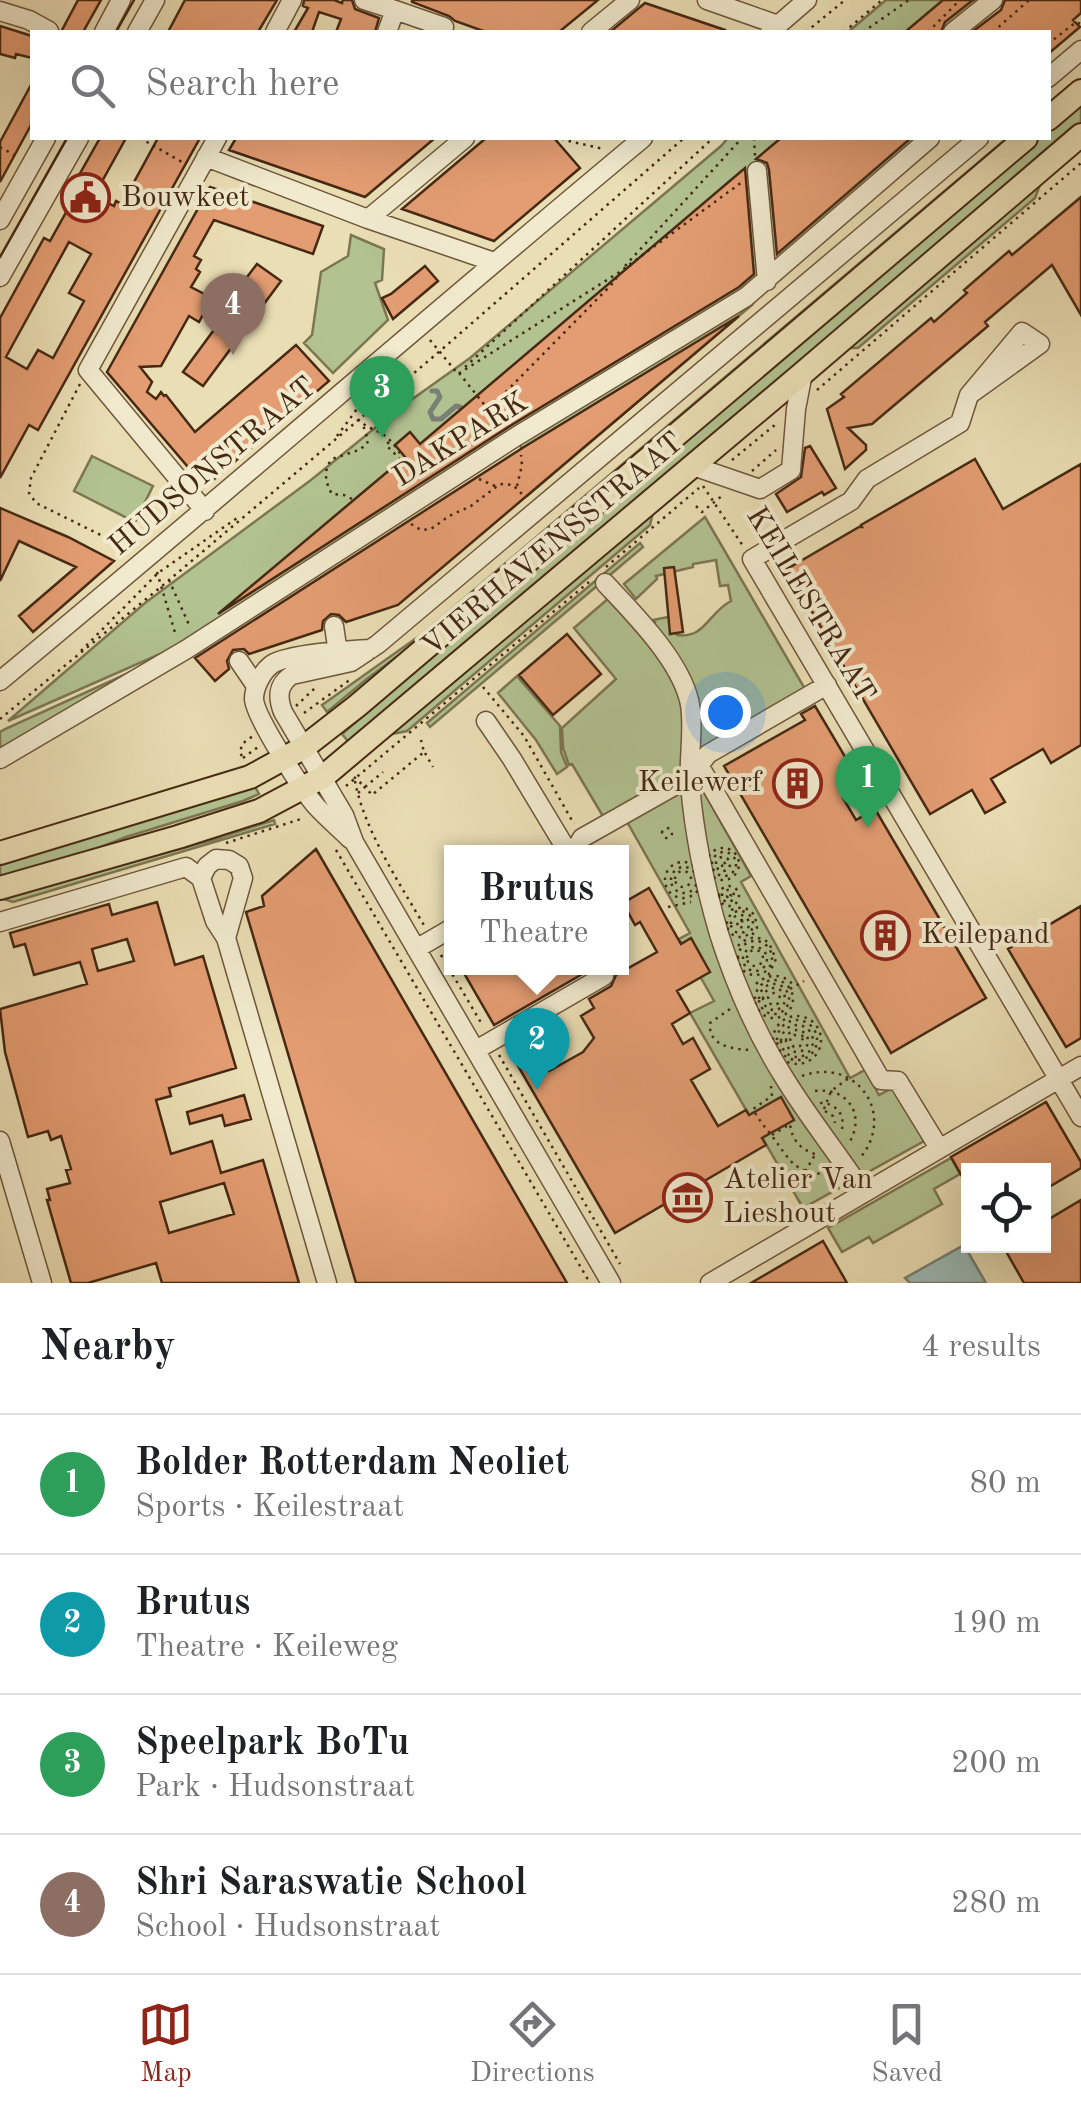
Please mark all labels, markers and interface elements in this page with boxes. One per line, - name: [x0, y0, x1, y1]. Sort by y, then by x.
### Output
- search box: [30, 30, 1051, 140]
- icon: search: [65, 58, 120, 113]
- text: Search here: [145, 66, 340, 104]
- public building icon: Bouwkeet: [60, 172, 112, 224]
- place label: Bouwkeet: [121, 183, 250, 213]
- pin: 4: [200, 272, 266, 355]
- pin: 3: [350, 356, 414, 438]
- street label: HUDSONSTRAAT: [104, 372, 322, 562]
- street label: DAKPARK: [388, 387, 534, 493]
- street label: VIERHAVENSSTRAAT: [417, 427, 689, 663]
- street label: KEILESTRAAT: [740, 502, 880, 708]
- your location: [700, 687, 751, 738]
- pin: 1: [836, 746, 900, 828]
- building icon: Keilewerf: [771, 757, 823, 809]
- place label: Keilewerf: [638, 768, 763, 798]
- popup: [444, 845, 629, 975]
- text: Brutus: [479, 871, 594, 909]
- building icon: Keilepand: [860, 909, 912, 961]
- text: Theatre: [479, 918, 589, 950]
- place label: Keilepand: [921, 920, 1050, 950]
- pin: 2: [504, 1008, 570, 1090]
- map controls: [961, 1163, 1051, 1253]
- button: locate: [961, 1163, 1051, 1253]
- place label: Atelier Van Lieshout: [723, 1165, 873, 1229]
- museum icon: Atelier Van Lieshout: [662, 1171, 714, 1223]
- text: Nearby: [40, 1327, 176, 1369]
- text: 4 results: [921, 1332, 1041, 1364]
- text: Bolder Rotterdam Neoliet: [135, 1445, 569, 1483]
- text: 1: [63, 1468, 82, 1500]
- text: 80 m: [970, 1468, 1041, 1500]
- text: Sports · Keilestraat: [135, 1492, 404, 1524]
- text: Brutus: [135, 1585, 250, 1623]
- text: 2: [63, 1608, 82, 1640]
- text: 190 m: [951, 1608, 1041, 1640]
- text: Theatre · Keileweg: [135, 1632, 398, 1664]
- text: Speelpark BoTu: [135, 1725, 409, 1763]
- text: 3: [63, 1748, 82, 1780]
- text: 200 m: [951, 1748, 1041, 1780]
- text: Park · Hudsonstraat: [135, 1772, 415, 1804]
- text: Shri Saraswatie School: [135, 1865, 527, 1903]
- text: 4: [63, 1888, 82, 1920]
- text: 280 m: [951, 1888, 1041, 1920]
- text: School · Hudsonstraat: [135, 1912, 441, 1944]
- tab: Map: [138, 1997, 193, 2092]
- tab: Directions: [470, 1997, 595, 2092]
- tab: Saved: [871, 1997, 943, 2092]

